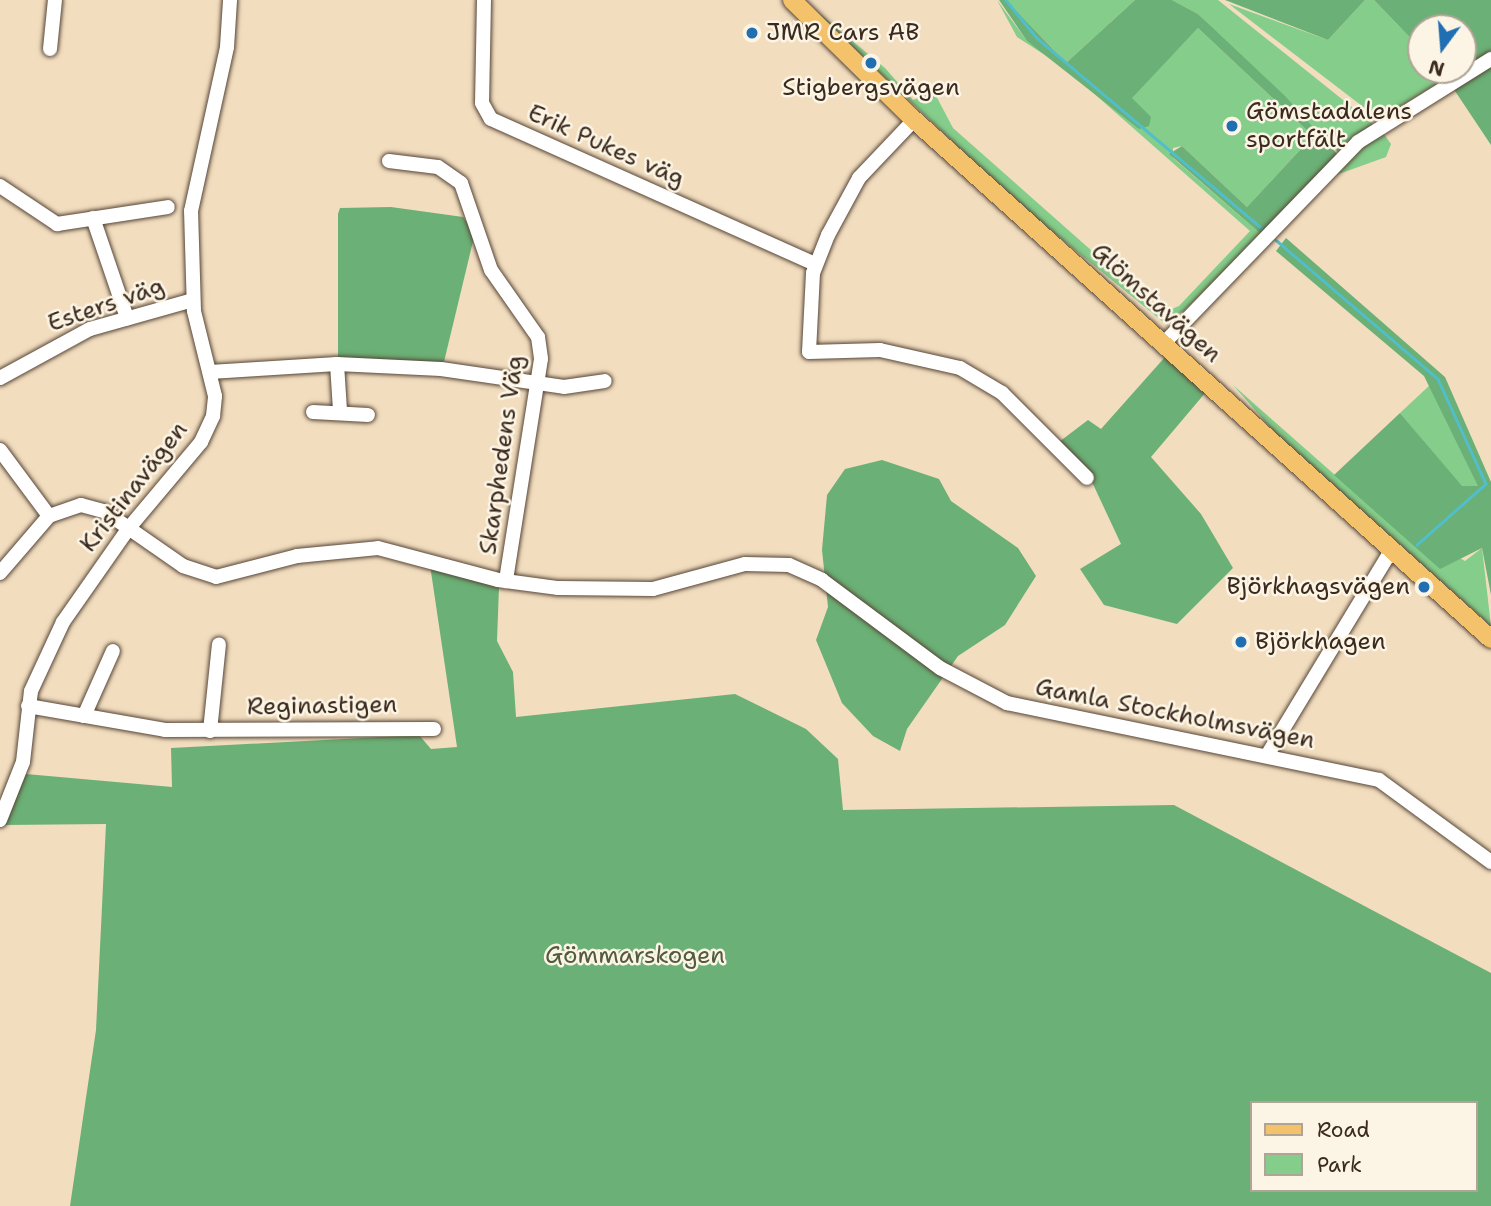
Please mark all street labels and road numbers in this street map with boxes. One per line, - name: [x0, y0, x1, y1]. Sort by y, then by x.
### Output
- street label: Erik Pukes väg: [523, 99, 689, 193]
- street label: Glömstavägen: [1085, 237, 1227, 369]
- street label: Esters väg: [44, 272, 168, 338]
- street label: Skarphedens Väg: [474, 354, 530, 556]
- street label: Kristinavägen: [74, 416, 194, 558]
- street label: Gamla Stockholmsvägen: [1033, 673, 1317, 755]
- street label: Reginastigen: [247, 690, 397, 722]

